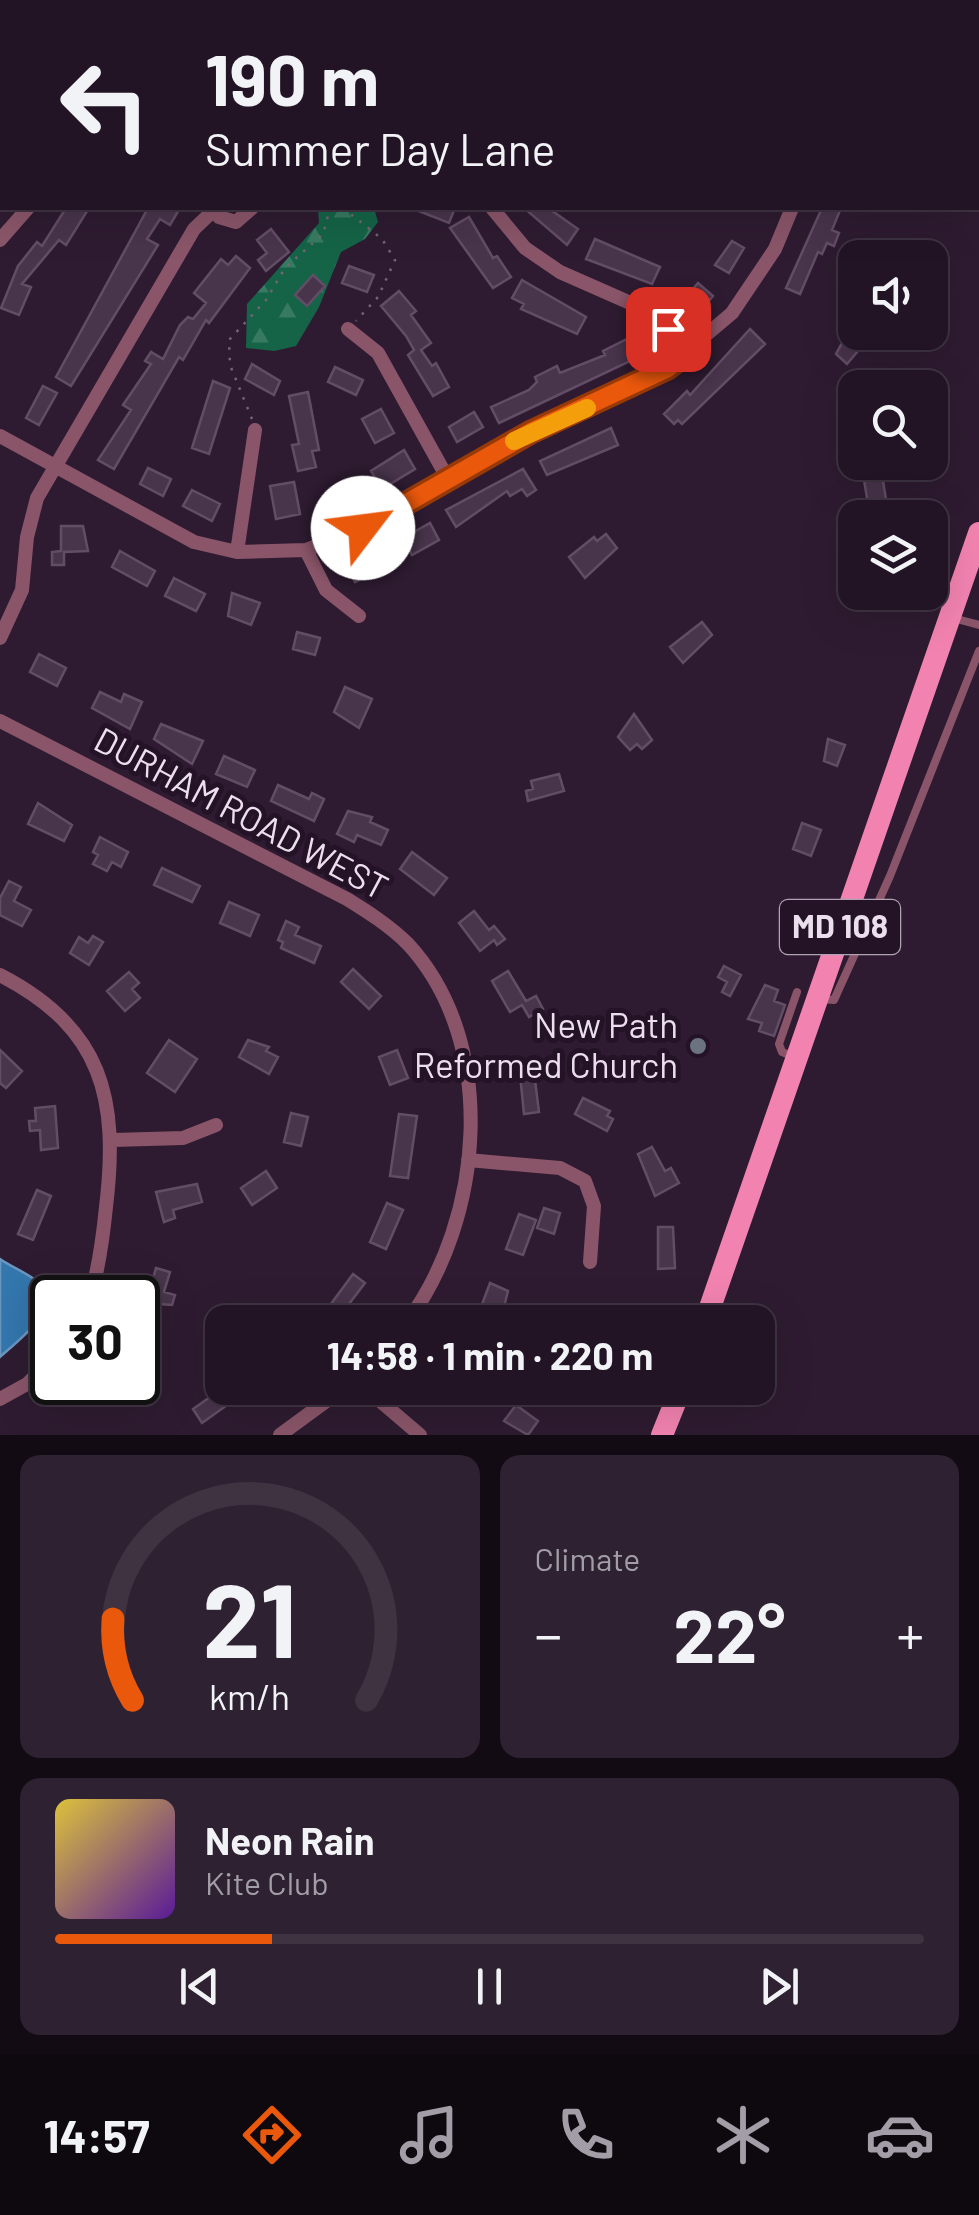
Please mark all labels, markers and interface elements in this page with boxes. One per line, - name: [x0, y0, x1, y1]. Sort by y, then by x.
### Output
- text: 190 m: [205, 36, 379, 120]
- icon: left: [40, 40, 170, 170]
- text: Summer Day Lane: [205, 121, 555, 175]
- map controls: [838, 240, 948, 610]
- button: sound: [838, 240, 948, 350]
- pin: [626, 287, 711, 372]
- icon: arrive: [641, 302, 696, 357]
- button: search: [838, 370, 948, 480]
- position arrow: [311, 476, 415, 580]
- button: layers: [838, 500, 948, 610]
- street label: DURHAM ROAD WEST: [88, 717, 396, 907]
- road number: MD 108: [780, 900, 900, 954]
- place label: New Path Reformed Church: [414, 1003, 678, 1085]
- marker: New Path Reformed Church: [687, 1035, 709, 1057]
- speed limit sign: 30: [30, 1275, 160, 1405]
- text: 14:58 · 1 min · 220 m: [327, 1332, 653, 1378]
- text: Climate: [535, 1539, 640, 1577]
- text: 21: [203, 1554, 297, 1679]
- text: 22°: [673, 1588, 785, 1678]
- text: −: [535, 1600, 562, 1666]
- text: +: [896, 1600, 924, 1666]
- text: km/h: [209, 1674, 290, 1717]
- text: Neon Rain: [205, 1817, 374, 1863]
- text: Kite Club: [205, 1863, 329, 1901]
- icon: previous: [172, 1959, 227, 2014]
- icon: pause: [462, 1959, 517, 2014]
- icon: next: [752, 1959, 807, 2014]
- icon: directions: [237, 2100, 307, 2170]
- icon: music: [394, 2100, 464, 2170]
- icon: phone: [551, 2100, 621, 2170]
- icon: climate: [708, 2100, 778, 2170]
- icon: car: [865, 2100, 935, 2170]
- text: 14:57: [44, 2108, 150, 2162]

